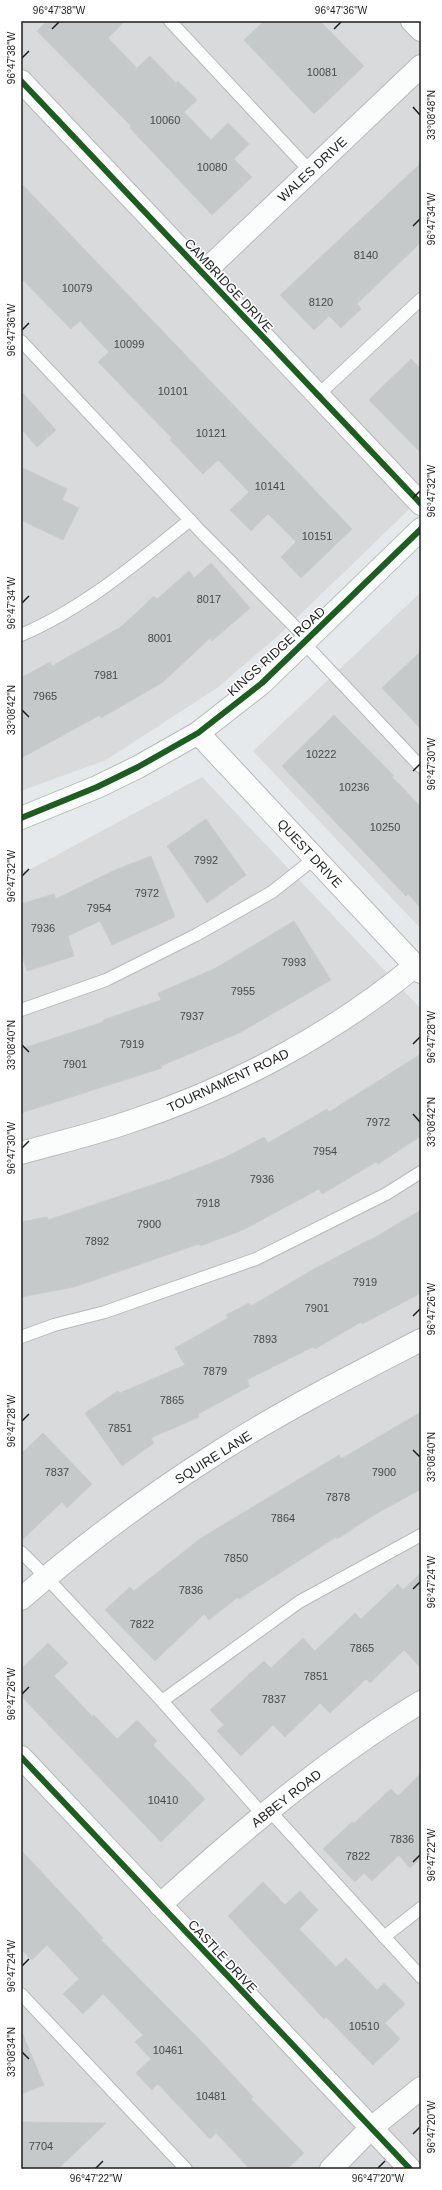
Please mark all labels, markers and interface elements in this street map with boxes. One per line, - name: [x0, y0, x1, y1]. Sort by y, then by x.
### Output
- text: 96°47'38"W: [33, 5, 86, 16]
- text: 96°47'36"W: [315, 5, 368, 16]
- text: 96°47'38"W: [6, 31, 17, 84]
- house number: 10081: [307, 66, 337, 78]
- text: 33°08'48"N: [426, 90, 437, 140]
- house number: 10060: [150, 114, 180, 126]
- street label: WALES DRIVE: [275, 134, 350, 205]
- house number: 10080: [197, 161, 227, 173]
- text: 96°47'34"W: [426, 192, 437, 245]
- street label: CAMBRIDGE DRIVE: [182, 236, 276, 335]
- house number: 8140: [354, 249, 378, 261]
- house number: 10079: [62, 282, 92, 294]
- house number: 8120: [309, 296, 333, 308]
- text: 96°47'36"W: [6, 303, 17, 356]
- house number: 10099: [114, 338, 144, 350]
- house number: 10101: [158, 385, 188, 397]
- house number: 10121: [196, 427, 226, 439]
- text: 96°47'32"W: [426, 464, 437, 517]
- house number: 10141: [255, 480, 285, 492]
- house number: 10151: [302, 530, 332, 542]
- text: 96°47'34"W: [6, 576, 17, 629]
- house number: 8017: [197, 593, 221, 605]
- street label: KINGS RIDGE ROAD: [224, 604, 328, 699]
- house number: 8001: [148, 632, 172, 644]
- house number: 7981: [94, 669, 118, 681]
- text: 33°08'42"N: [6, 685, 17, 735]
- house number: 7965: [33, 690, 57, 702]
- text: 96°47'30"W: [426, 737, 437, 790]
- house number: 10222: [306, 748, 336, 760]
- house number: 10236: [339, 781, 369, 793]
- street label: QUEST DRIVE: [274, 816, 345, 891]
- house number: 10250: [370, 821, 400, 833]
- text: 96°47'32"W: [6, 849, 17, 902]
- house number: 7992: [194, 854, 218, 866]
- house number: 7972: [135, 887, 159, 899]
- house number: 7954: [87, 902, 111, 914]
- house number: 7936: [31, 922, 55, 934]
- house number: 7993: [282, 956, 306, 968]
- house number: 7955: [231, 985, 255, 997]
- house number: 7937: [180, 1010, 204, 1022]
- text: 96°47'28"W: [426, 1010, 437, 1063]
- text: 33°08'40"N: [6, 1020, 17, 1070]
- house number: 7919: [120, 1038, 144, 1050]
- street label: TOURNAMENT ROAD: [165, 1046, 291, 1115]
- house number: 7901: [63, 1058, 87, 1070]
- text: 33°08'42"N: [426, 1097, 437, 1147]
- house number: 7972: [366, 1116, 390, 1128]
- text: 96°47'30"W: [6, 1121, 17, 1174]
- house number: 7954: [313, 1145, 337, 1157]
- house number: 7936: [250, 1173, 274, 1185]
- house number: 7918: [196, 1197, 220, 1209]
- house number: 7900: [137, 1218, 161, 1230]
- house number: 7892: [85, 1235, 109, 1247]
- house number: 7919: [353, 1276, 377, 1288]
- text: 96°47'26"W: [426, 1282, 437, 1335]
- house number: 7901: [305, 1302, 329, 1314]
- house number: 7893: [253, 1333, 277, 1345]
- house number: 7879: [203, 1365, 227, 1377]
- text: 96°47'28"W: [6, 1394, 17, 1447]
- house number: 7865: [160, 1394, 184, 1406]
- house number: 7851: [108, 1422, 132, 1434]
- street label: SQUIRE LANE: [172, 1428, 255, 1487]
- text: 33°08'40"N: [426, 1432, 437, 1482]
- house number: 7837: [45, 1466, 69, 1478]
- house number: 7900: [372, 1466, 396, 1478]
- house number: 7878: [326, 1491, 350, 1503]
- house number: 7864: [271, 1512, 295, 1524]
- house number: 7850: [224, 1552, 248, 1564]
- text: 96°47'24"W: [426, 1555, 437, 1608]
- house number: 7836: [179, 1584, 203, 1596]
- house number: 7822: [130, 1618, 154, 1630]
- house number: 7865: [350, 1642, 374, 1654]
- text: 96°47'26"W: [6, 1667, 17, 1720]
- house number: 7851: [304, 1670, 328, 1682]
- house number: 7837: [262, 1693, 286, 1705]
- street label: ABBEY ROAD: [248, 1767, 324, 1830]
- house number: 10410: [148, 1794, 178, 1806]
- text: 96°47'22"W: [426, 1828, 437, 1881]
- house number: 7836: [390, 1833, 414, 1845]
- house number: 7822: [346, 1850, 370, 1862]
- street label: CASTLE DRIVE: [185, 1917, 260, 1996]
- text: 96°47'24"W: [6, 1939, 17, 1992]
- house number: 10510: [349, 2020, 379, 2032]
- text: 33°08'34"N: [6, 2027, 17, 2077]
- house number: 10461: [153, 2044, 183, 2056]
- house number: 10481: [196, 2090, 226, 2102]
- text: 96°47'20"W: [426, 2100, 437, 2153]
- house number: 7704: [29, 2140, 53, 2152]
- text: 96°47'22"W: [70, 2173, 123, 2184]
- text: 96°47'20"W: [352, 2173, 405, 2184]

